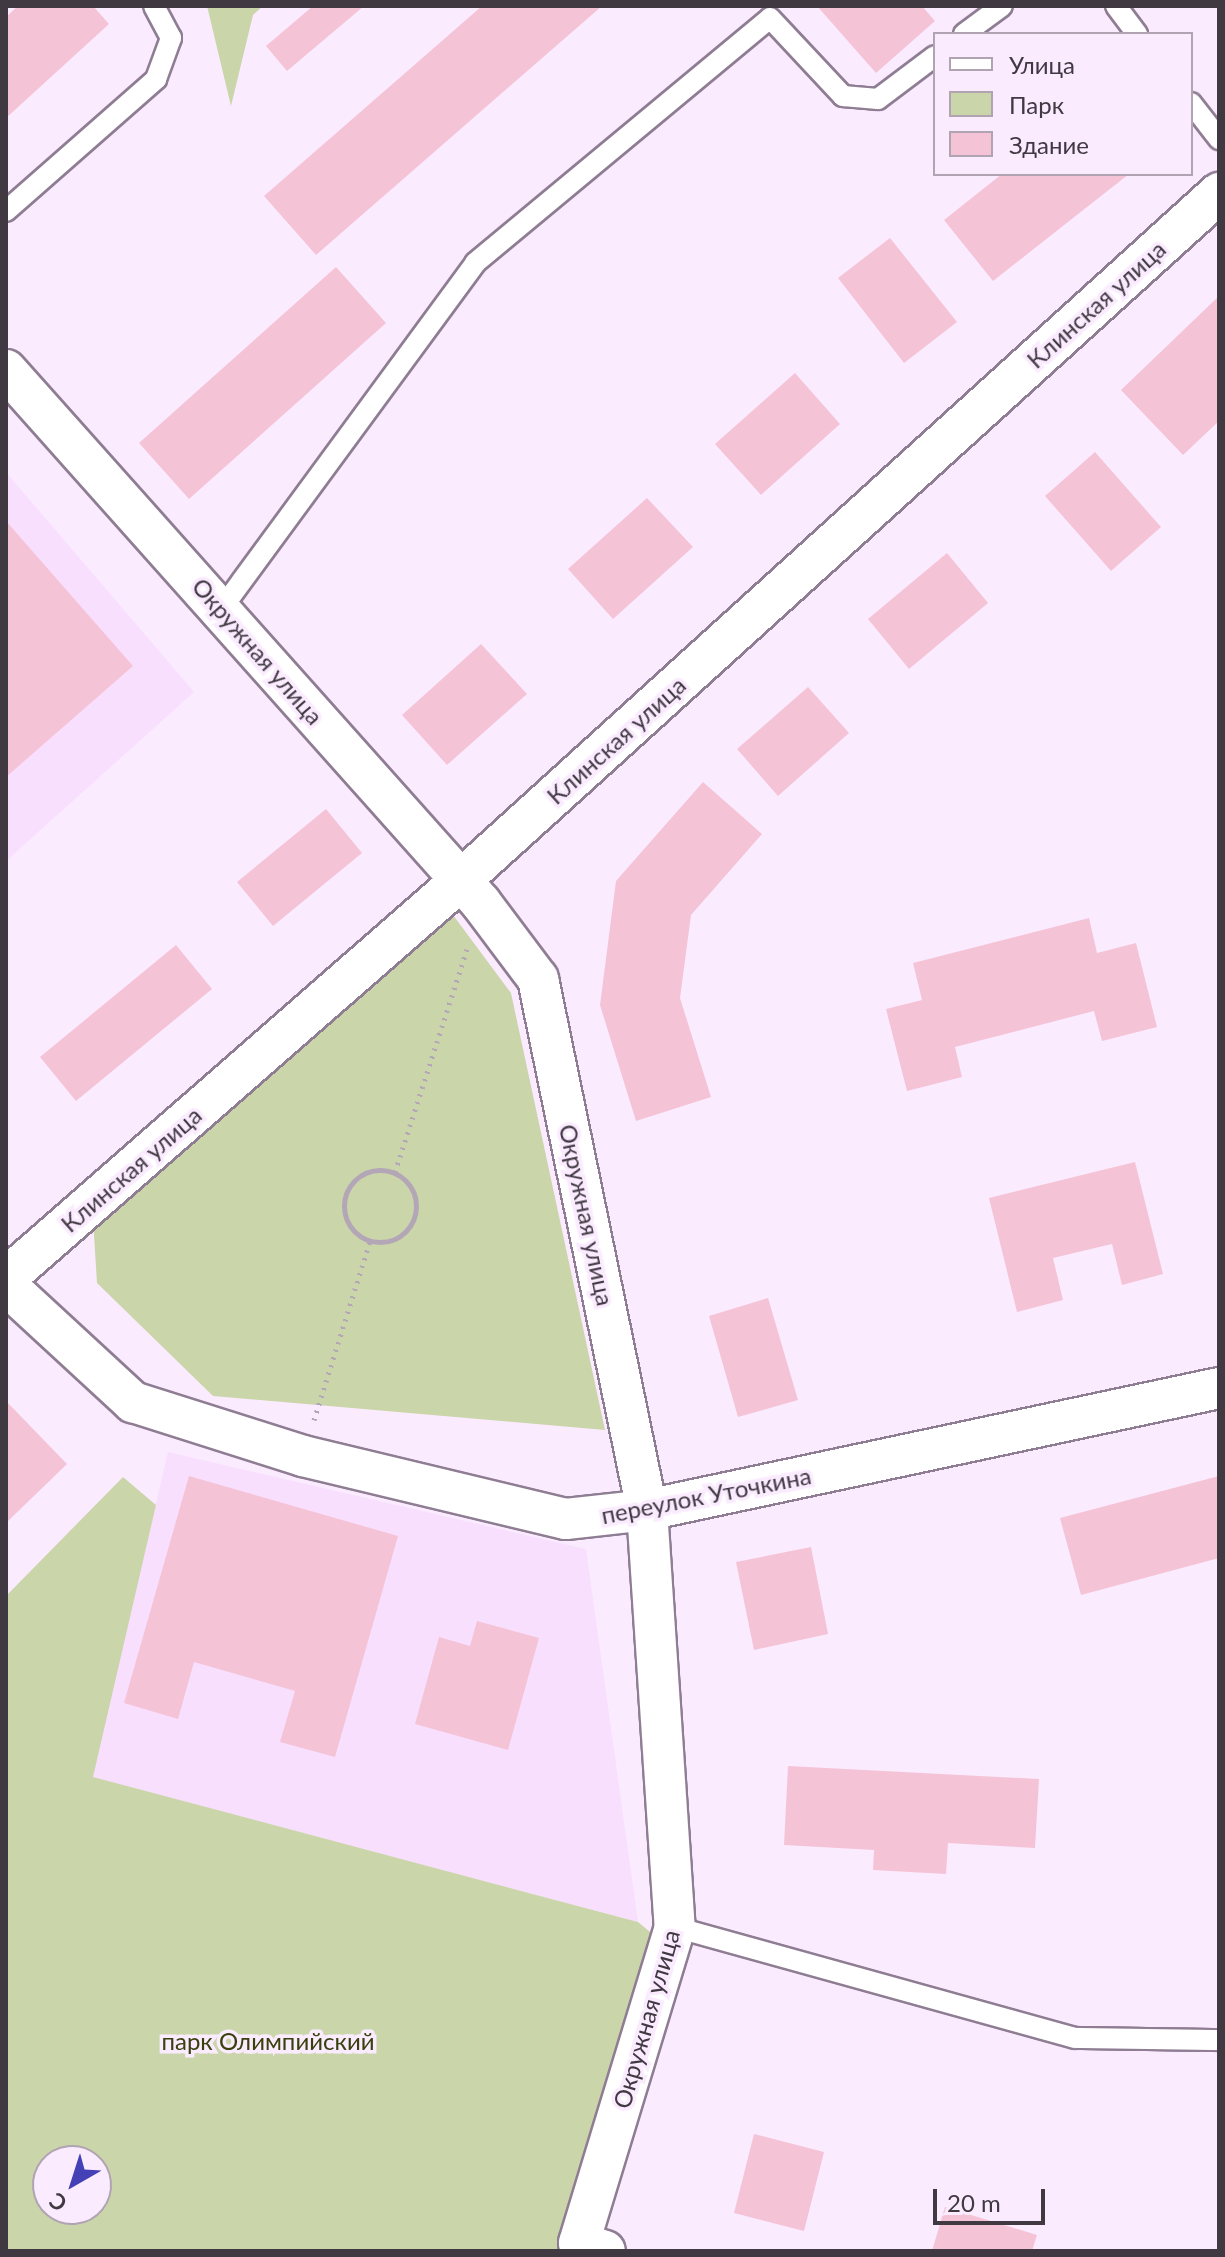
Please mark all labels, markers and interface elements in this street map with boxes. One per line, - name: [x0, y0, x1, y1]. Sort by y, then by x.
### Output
- legend: [933, 32, 1193, 176]
- text: Улица: [1009, 50, 1075, 79]
- text: Парк: [1009, 90, 1064, 119]
- text: Здание: [1009, 130, 1089, 159]
- street label: Клинская улица: [1021, 234, 1171, 374]
- street label: Окружная улица: [187, 572, 329, 730]
- street label: Клинская улица: [541, 670, 691, 810]
- street label: Клинская улица: [55, 1100, 207, 1238]
- street label: Окружная улица: [554, 1122, 620, 1308]
- street label: переулок Уточкина: [599, 1461, 813, 1529]
- street label: Окружная улица: [607, 1926, 685, 2112]
- park label: парк Олимпийский: [161, 2027, 375, 2055]
- north arrow: [32, 2145, 112, 2225]
- scale bar: [937, 2173, 1049, 2223]
- text: С: [44, 2187, 72, 2218]
- text: 20 m: [947, 2188, 1001, 2217]

